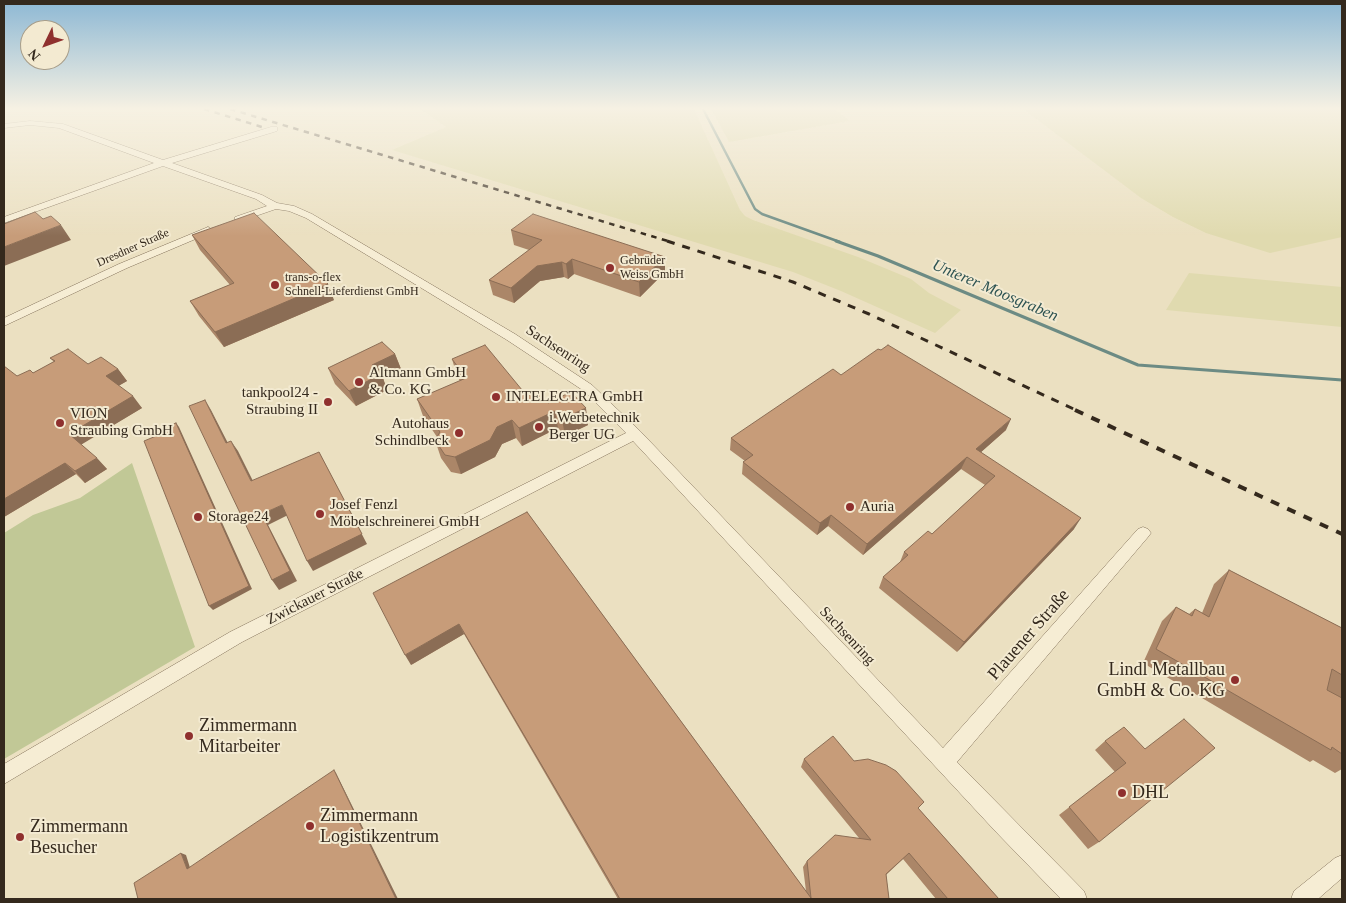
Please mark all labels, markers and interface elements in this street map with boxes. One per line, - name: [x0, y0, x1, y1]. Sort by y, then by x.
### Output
- north arrow: [20, 20, 70, 70]
- text: N: [25, 46, 43, 63]
- street label: Dresdner Straße: [95, 226, 171, 270]
- place label: Gebrüder Weiss GmbH: [620, 254, 684, 282]
- water label: Unterer Moosgraben: [929, 256, 1061, 326]
- marker: Gebrüder Weiss GmbH: [604, 262, 616, 274]
- place label: trans-o-flex Schnell-Lieferdienst GmbH: [285, 271, 419, 299]
- marker: trans-o-flex Schnell-Lieferdienst GmbH: [269, 279, 281, 291]
- street label: Sachsenring: [522, 321, 594, 377]
- place label: Altmann GmbH & Co. KG: [369, 364, 466, 399]
- marker: Altmann GmbH & Co. KG: [353, 376, 365, 388]
- place label: tankpool24 - Straubing II: [242, 384, 318, 419]
- place label: INTELECTRA GmbH: [506, 388, 643, 406]
- marker: INTELECTRA GmbH: [490, 391, 502, 403]
- marker: tankpool24 - Straubing II: [322, 396, 334, 408]
- place label: VION Straubing GmbH: [70, 405, 173, 440]
- place label: i.Werbetechnik Berger UG: [549, 409, 640, 444]
- place label: Autohaus Schindlbeck: [375, 415, 449, 450]
- marker: VION Straubing GmbH: [54, 417, 66, 429]
- marker: i.Werbetechnik Berger UG: [533, 421, 545, 433]
- marker: Autohaus Schindlbeck: [453, 427, 465, 439]
- place label: Josef Fenzl Möbelschreinerei GmbH: [330, 496, 480, 531]
- place label: Auria: [860, 498, 894, 516]
- marker: Auria: [844, 501, 856, 513]
- place label: Storage24: [208, 508, 269, 526]
- marker: Josef Fenzl Möbelschreinerei GmbH: [314, 508, 326, 520]
- marker: Storage24: [192, 511, 204, 523]
- street label: Zwickauer Straße: [264, 565, 366, 629]
- street label: Plauener Straße: [984, 585, 1074, 685]
- street label: Sachsenring: [815, 603, 879, 669]
- place label: Lindl Metallbau GmbH & Co. KG: [1097, 659, 1225, 702]
- marker: Lindl Metallbau GmbH & Co. KG: [1229, 674, 1241, 686]
- place label: Zimmermann Mitarbeiter: [199, 715, 297, 758]
- marker: Zimmermann Mitarbeiter: [183, 730, 195, 742]
- place label: DHL: [1132, 782, 1169, 804]
- marker: DHL: [1116, 787, 1128, 799]
- place label: Zimmermann Logistikzentrum: [320, 805, 439, 848]
- place label: Zimmermann Besucher: [30, 816, 128, 859]
- marker: Zimmermann Logistikzentrum: [304, 820, 316, 832]
- marker: Zimmermann Besucher: [14, 831, 26, 843]

